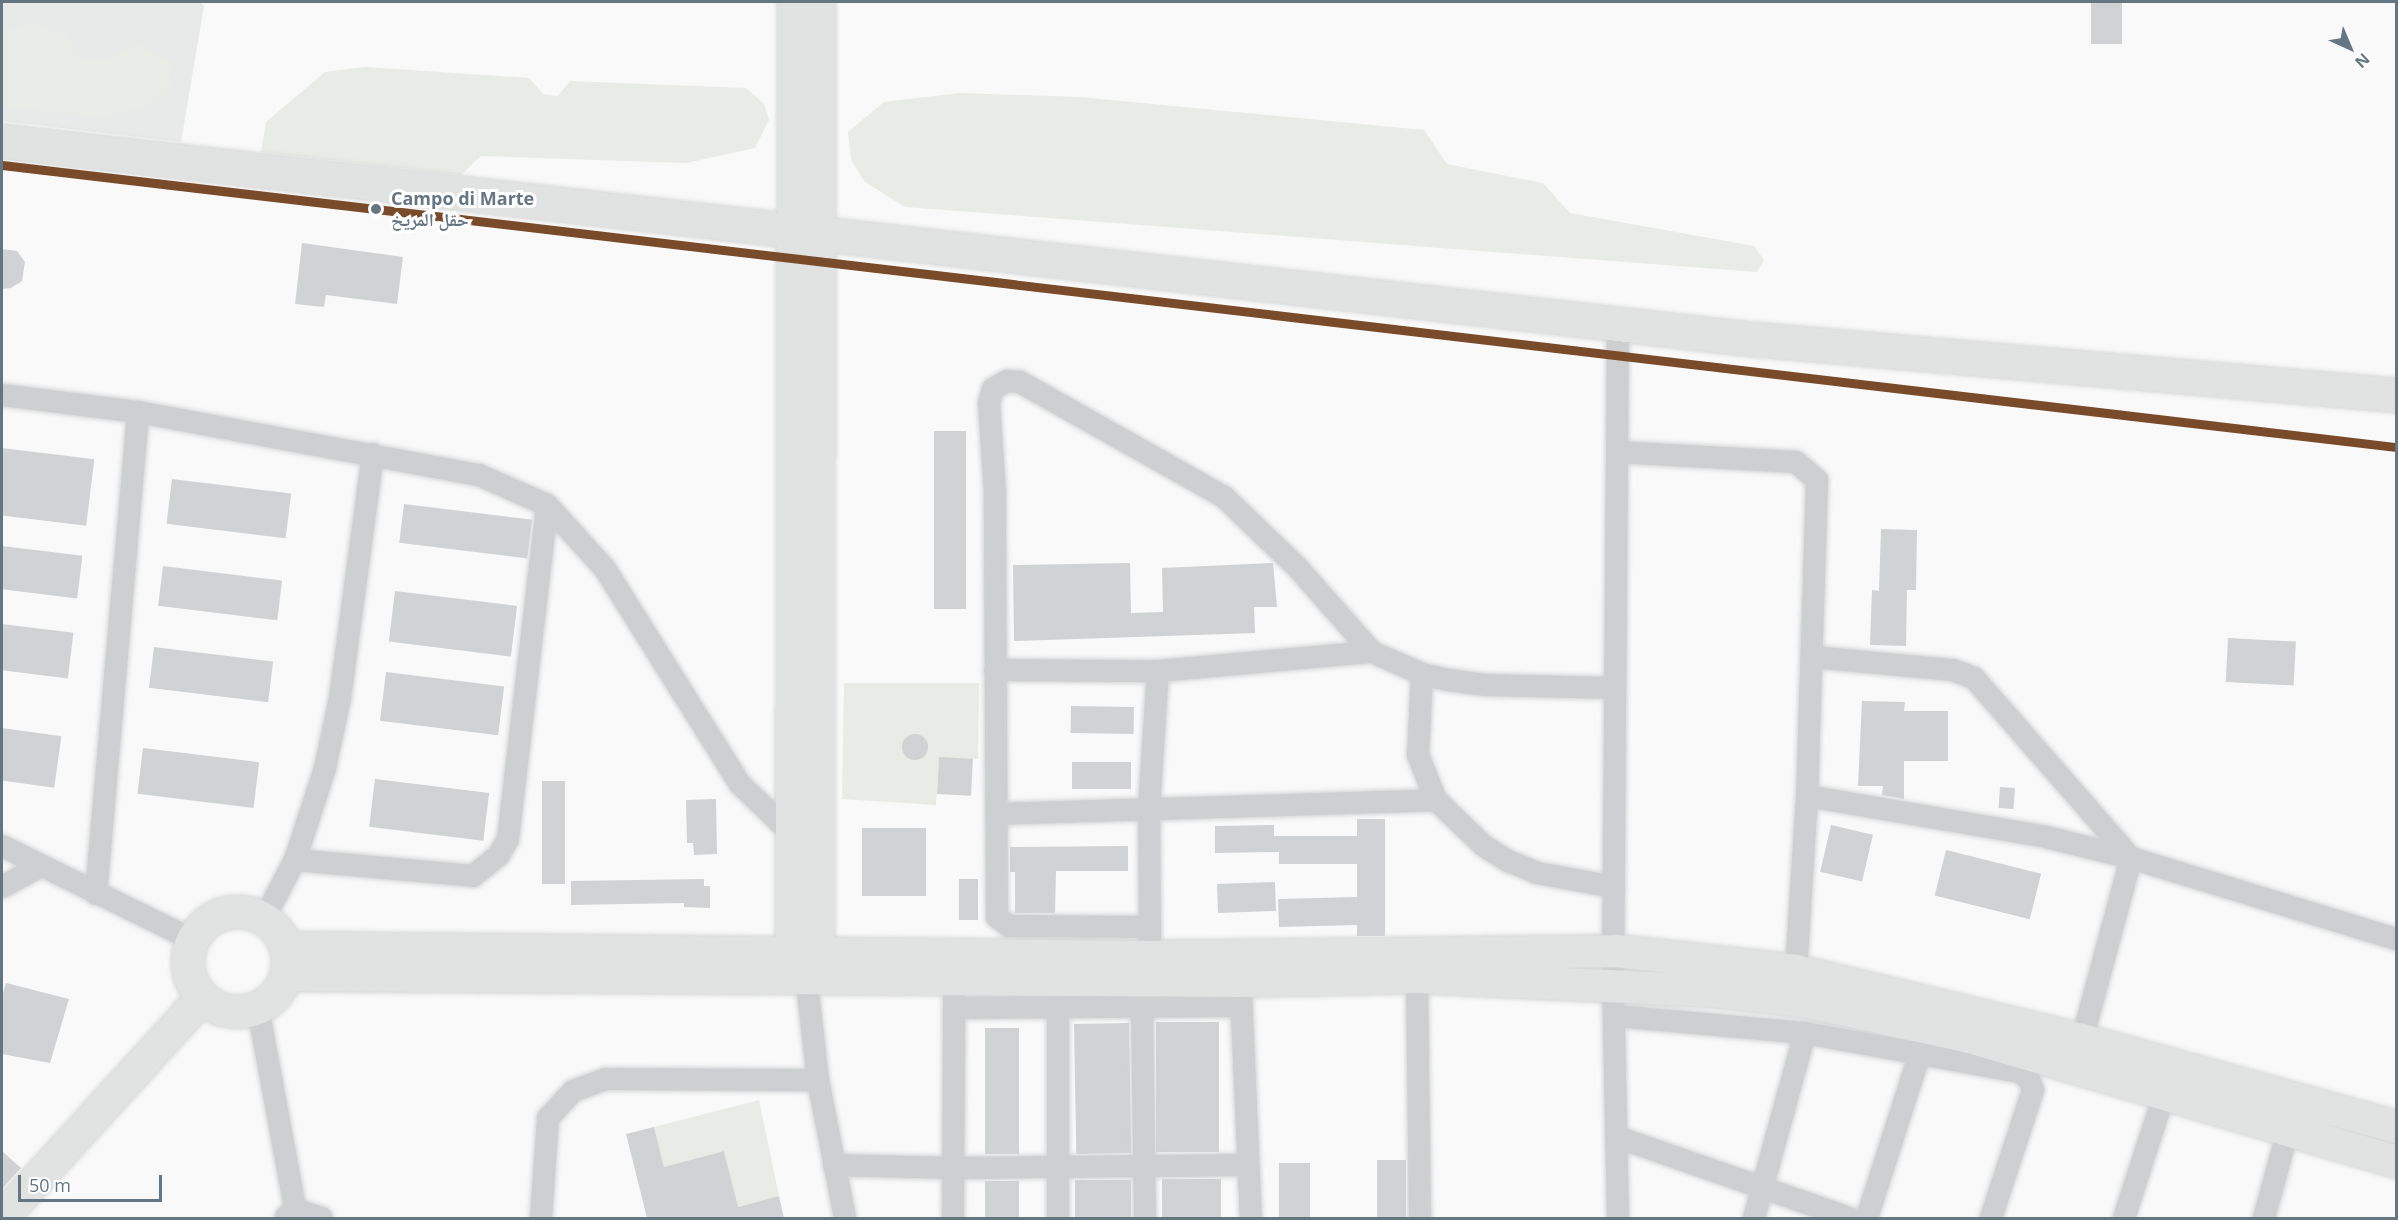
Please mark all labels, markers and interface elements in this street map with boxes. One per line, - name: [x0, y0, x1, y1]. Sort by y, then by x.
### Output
- north arrow: [2320, 18, 2380, 78]
- text: N: [2350, 49, 2375, 73]
- place label: Campo di Marte حقل المريخ: [391, 188, 534, 230]
- marker: Campo di Marte حقل المريخ: [366, 199, 386, 219]
- scale bar: [21, 1163, 165, 1201]
- text: 50 m: [29, 1173, 71, 1197]

